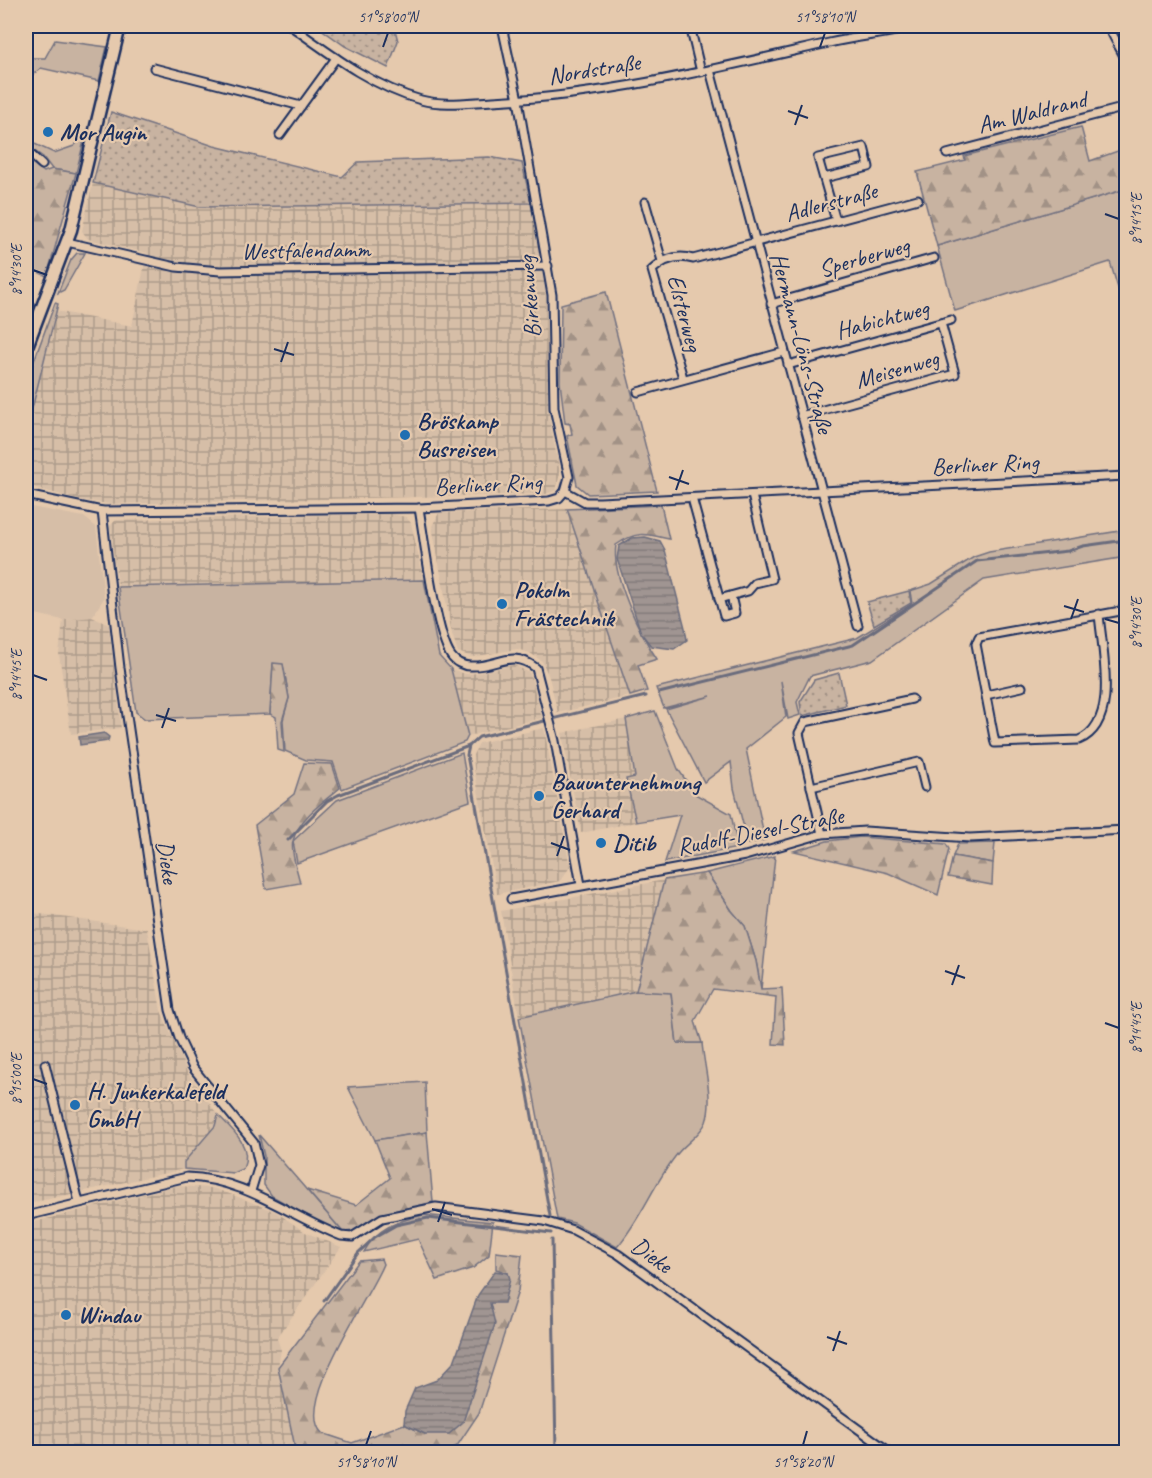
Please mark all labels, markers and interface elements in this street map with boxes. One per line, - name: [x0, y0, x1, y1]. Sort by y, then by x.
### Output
- text: 51°58'00"N: [358, 8, 421, 27]
- text: 51°58'10"N: [795, 8, 858, 27]
- street label: Nordstraße: [546, 47, 644, 91]
- street label: Am Waldrand: [974, 83, 1093, 140]
- place label: Mor Augin: [60, 117, 148, 147]
- marker: Mor Augin: [41, 125, 55, 139]
- street label: Adlerstraße: [782, 175, 882, 229]
- text: 8°14'15"E: [1127, 191, 1146, 245]
- street label: Sperberweg: [815, 229, 914, 284]
- street label: Westfalendamm: [241, 234, 372, 266]
- text: 8°14'30"E: [7, 242, 26, 296]
- street label: Hermann-Löns-Straße: [763, 249, 841, 439]
- street label: Birkenweg: [510, 252, 548, 339]
- street label: Elsterweg: [660, 271, 710, 356]
- street label: Habichtweg: [832, 292, 933, 346]
- street label: Meisenweg: [852, 342, 943, 395]
- place label: Bröskamp Busreisen: [417, 406, 499, 464]
- marker: Bröskamp Busreisen: [398, 428, 412, 442]
- street label: Berliner Ring: [931, 446, 1041, 482]
- street label: Berliner Ring: [434, 466, 544, 502]
- place label: Pokolm Frästechnik: [514, 575, 616, 633]
- text: 8°14'30"E: [1127, 595, 1146, 649]
- marker: Pokolm Frästechnik: [495, 597, 509, 611]
- text: 8°14'45"E: [7, 647, 26, 701]
- place label: Bauunternehmung Gerhard: [551, 767, 702, 825]
- marker: Bauunternehmung Gerhard: [532, 789, 546, 803]
- street label: Rudolf-Diesel-Straße: [674, 800, 848, 862]
- place label: Ditib: [613, 828, 657, 858]
- marker: Ditib: [594, 836, 608, 850]
- street label: Dieke: [150, 839, 186, 888]
- text: 8°14'45"E: [1127, 1000, 1146, 1054]
- text: 8°15'00"E: [7, 1051, 26, 1105]
- place label: H. Junkerkalefeld GmbH: [87, 1076, 229, 1134]
- marker: H. Junkerkalefeld GmbH: [68, 1098, 82, 1112]
- street label: Dieke: [626, 1230, 680, 1281]
- place label: Windau: [78, 1300, 142, 1330]
- marker: Windau: [59, 1308, 73, 1322]
- text: 51°58'10"N: [336, 1453, 399, 1472]
- text: 51°58'20"N: [773, 1453, 836, 1472]

